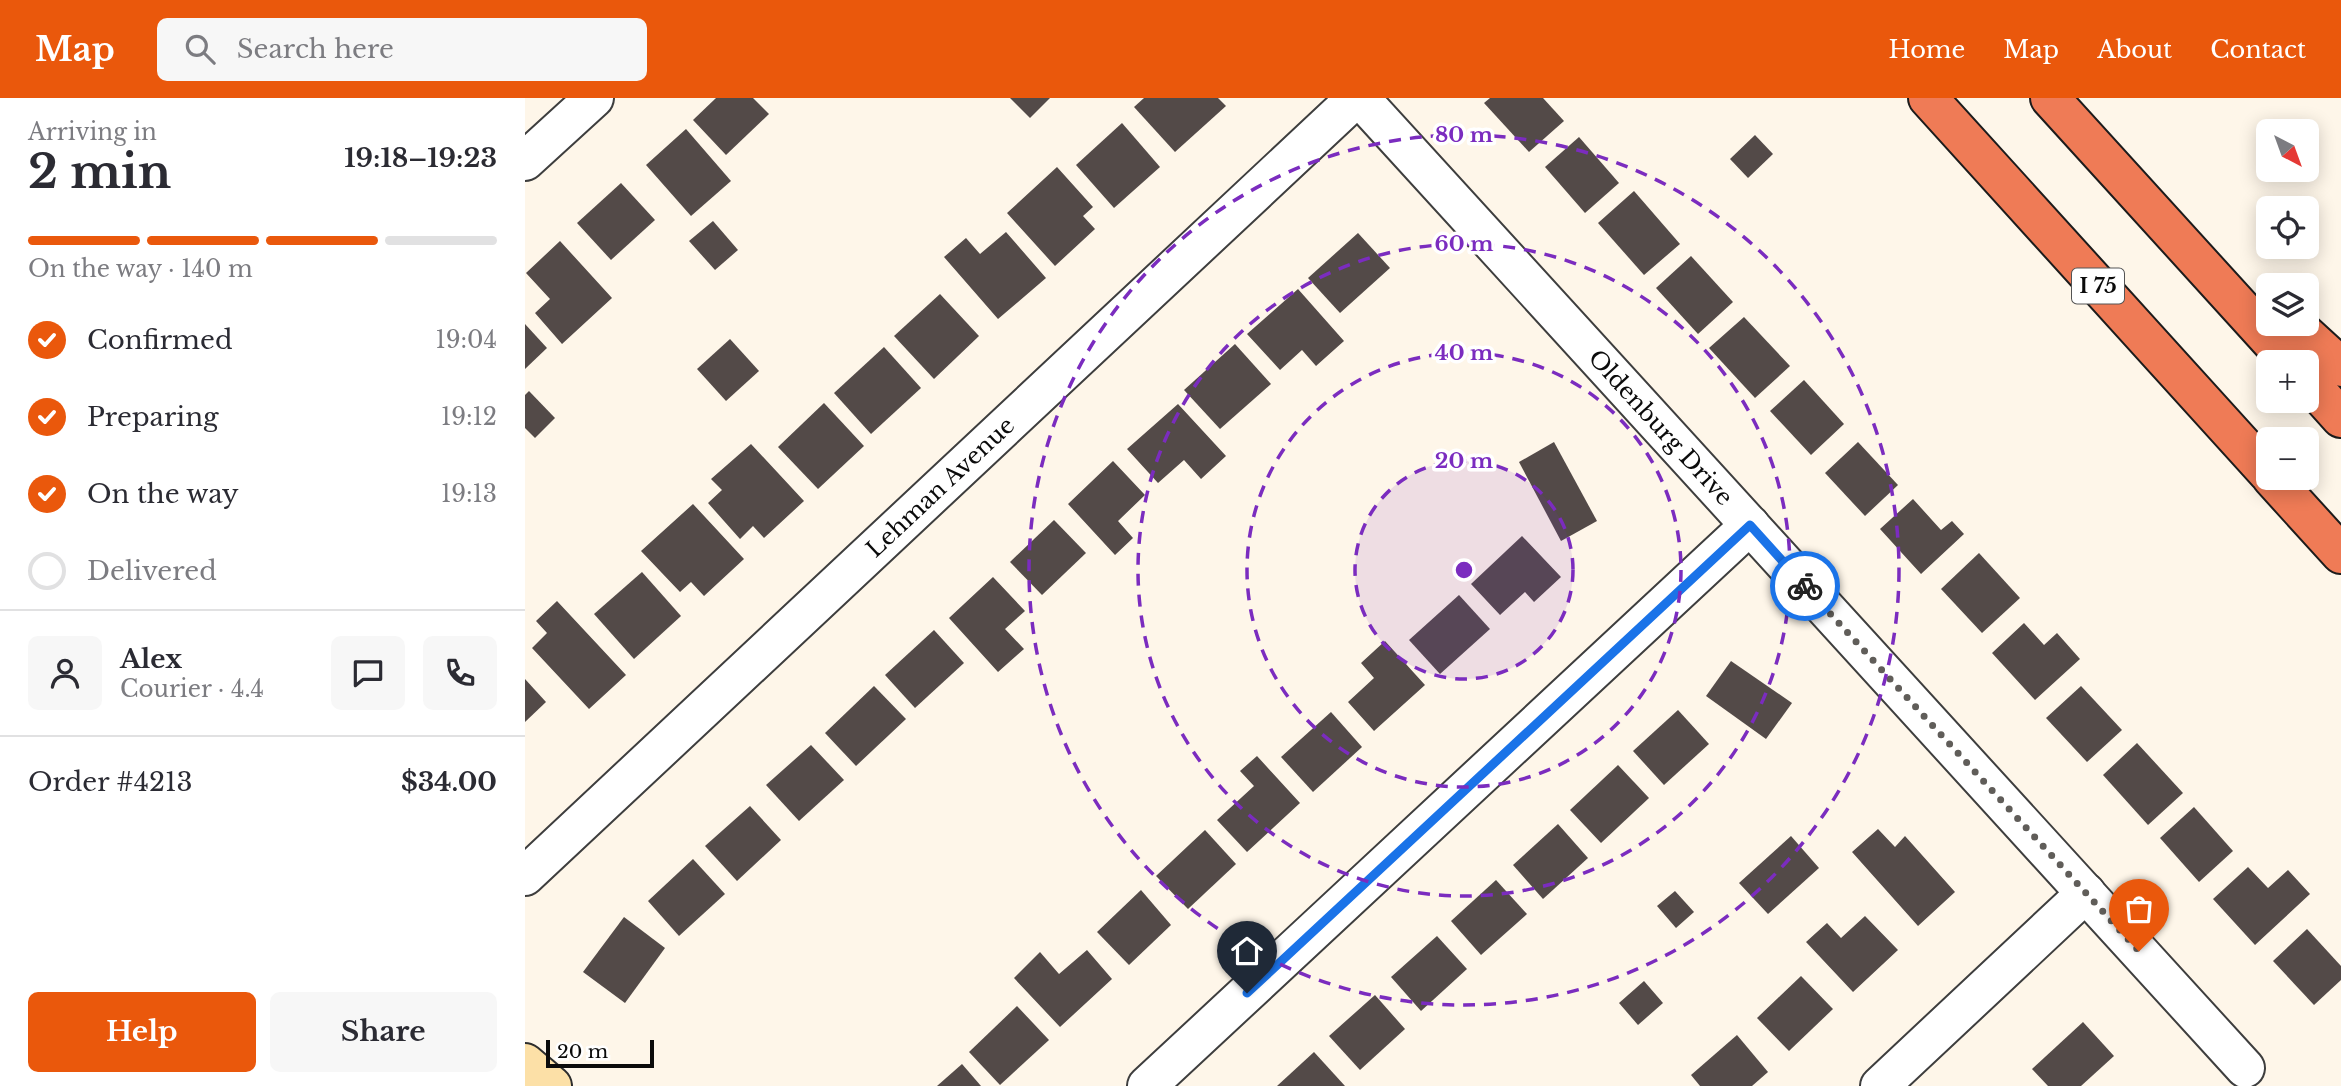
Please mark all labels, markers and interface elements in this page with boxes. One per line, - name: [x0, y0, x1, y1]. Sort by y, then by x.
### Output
- search box: [157, 18, 647, 81]
- text: Map: [35, 29, 115, 70]
- icon: search: [181, 30, 219, 68]
- text: Search here: [237, 33, 394, 65]
- text: Home: [1889, 35, 1965, 64]
- text: Map: [2003, 35, 2059, 64]
- text: About: [2097, 35, 2172, 64]
- text: Contact: [2210, 35, 2306, 64]
- text: Arriving in: [28, 118, 157, 146]
- north arrow: [2256, 119, 2319, 182]
- map controls: [2256, 119, 2319, 490]
- text: 80 m: [1435, 122, 1493, 148]
- text: 19:18–19:23: [344, 142, 497, 174]
- text: 2 min: [28, 143, 171, 200]
- button: locate: [2256, 196, 2319, 259]
- text: 60 m: [1435, 231, 1493, 257]
- text: On the way · 140 m: [28, 255, 253, 283]
- road number: I 75: [2072, 268, 2124, 304]
- button: layers: [2256, 273, 2319, 336]
- icon: check: [28, 321, 66, 359]
- text: Confirmed: [87, 324, 232, 356]
- text: 19:04: [436, 326, 497, 354]
- text: 40 m: [1435, 340, 1493, 366]
- street label: Oldenburg Drive: [1583, 344, 1739, 511]
- button: +: [2256, 350, 2319, 413]
- icon: check: [28, 398, 66, 436]
- text: Preparing: [87, 401, 219, 433]
- text: 19:12: [441, 403, 497, 431]
- street label: Lehman Avenue: [861, 411, 1020, 563]
- button: −: [2256, 427, 2319, 490]
- text: 20 m: [1435, 448, 1493, 474]
- icon: check: [28, 475, 66, 513]
- text: On the way: [87, 478, 239, 510]
- text: 19:13: [441, 480, 497, 508]
- courier: [1770, 551, 1840, 621]
- text: Delivered: [87, 555, 217, 587]
- centre of rings: [1452, 558, 1476, 582]
- icon: bike: [1786, 567, 1824, 605]
- button: person: [28, 636, 102, 710]
- button: chat: [331, 636, 405, 710]
- button: phone: [423, 636, 497, 710]
- text: Alex: [120, 643, 182, 675]
- text: Courier · 4.4: [120, 675, 264, 703]
- text: Order #4213: [28, 766, 193, 798]
- text: $34.00: [401, 766, 497, 798]
- pin: [2109, 879, 2169, 951]
- icon: bag: [2120, 890, 2158, 928]
- pin: [1217, 921, 1277, 993]
- icon: home: [1228, 932, 1266, 970]
- button: Help: [28, 992, 256, 1072]
- button: Share: [270, 992, 497, 1072]
- scale bar: [546, 1037, 655, 1069]
- text: 20 m: [557, 1040, 608, 1063]

